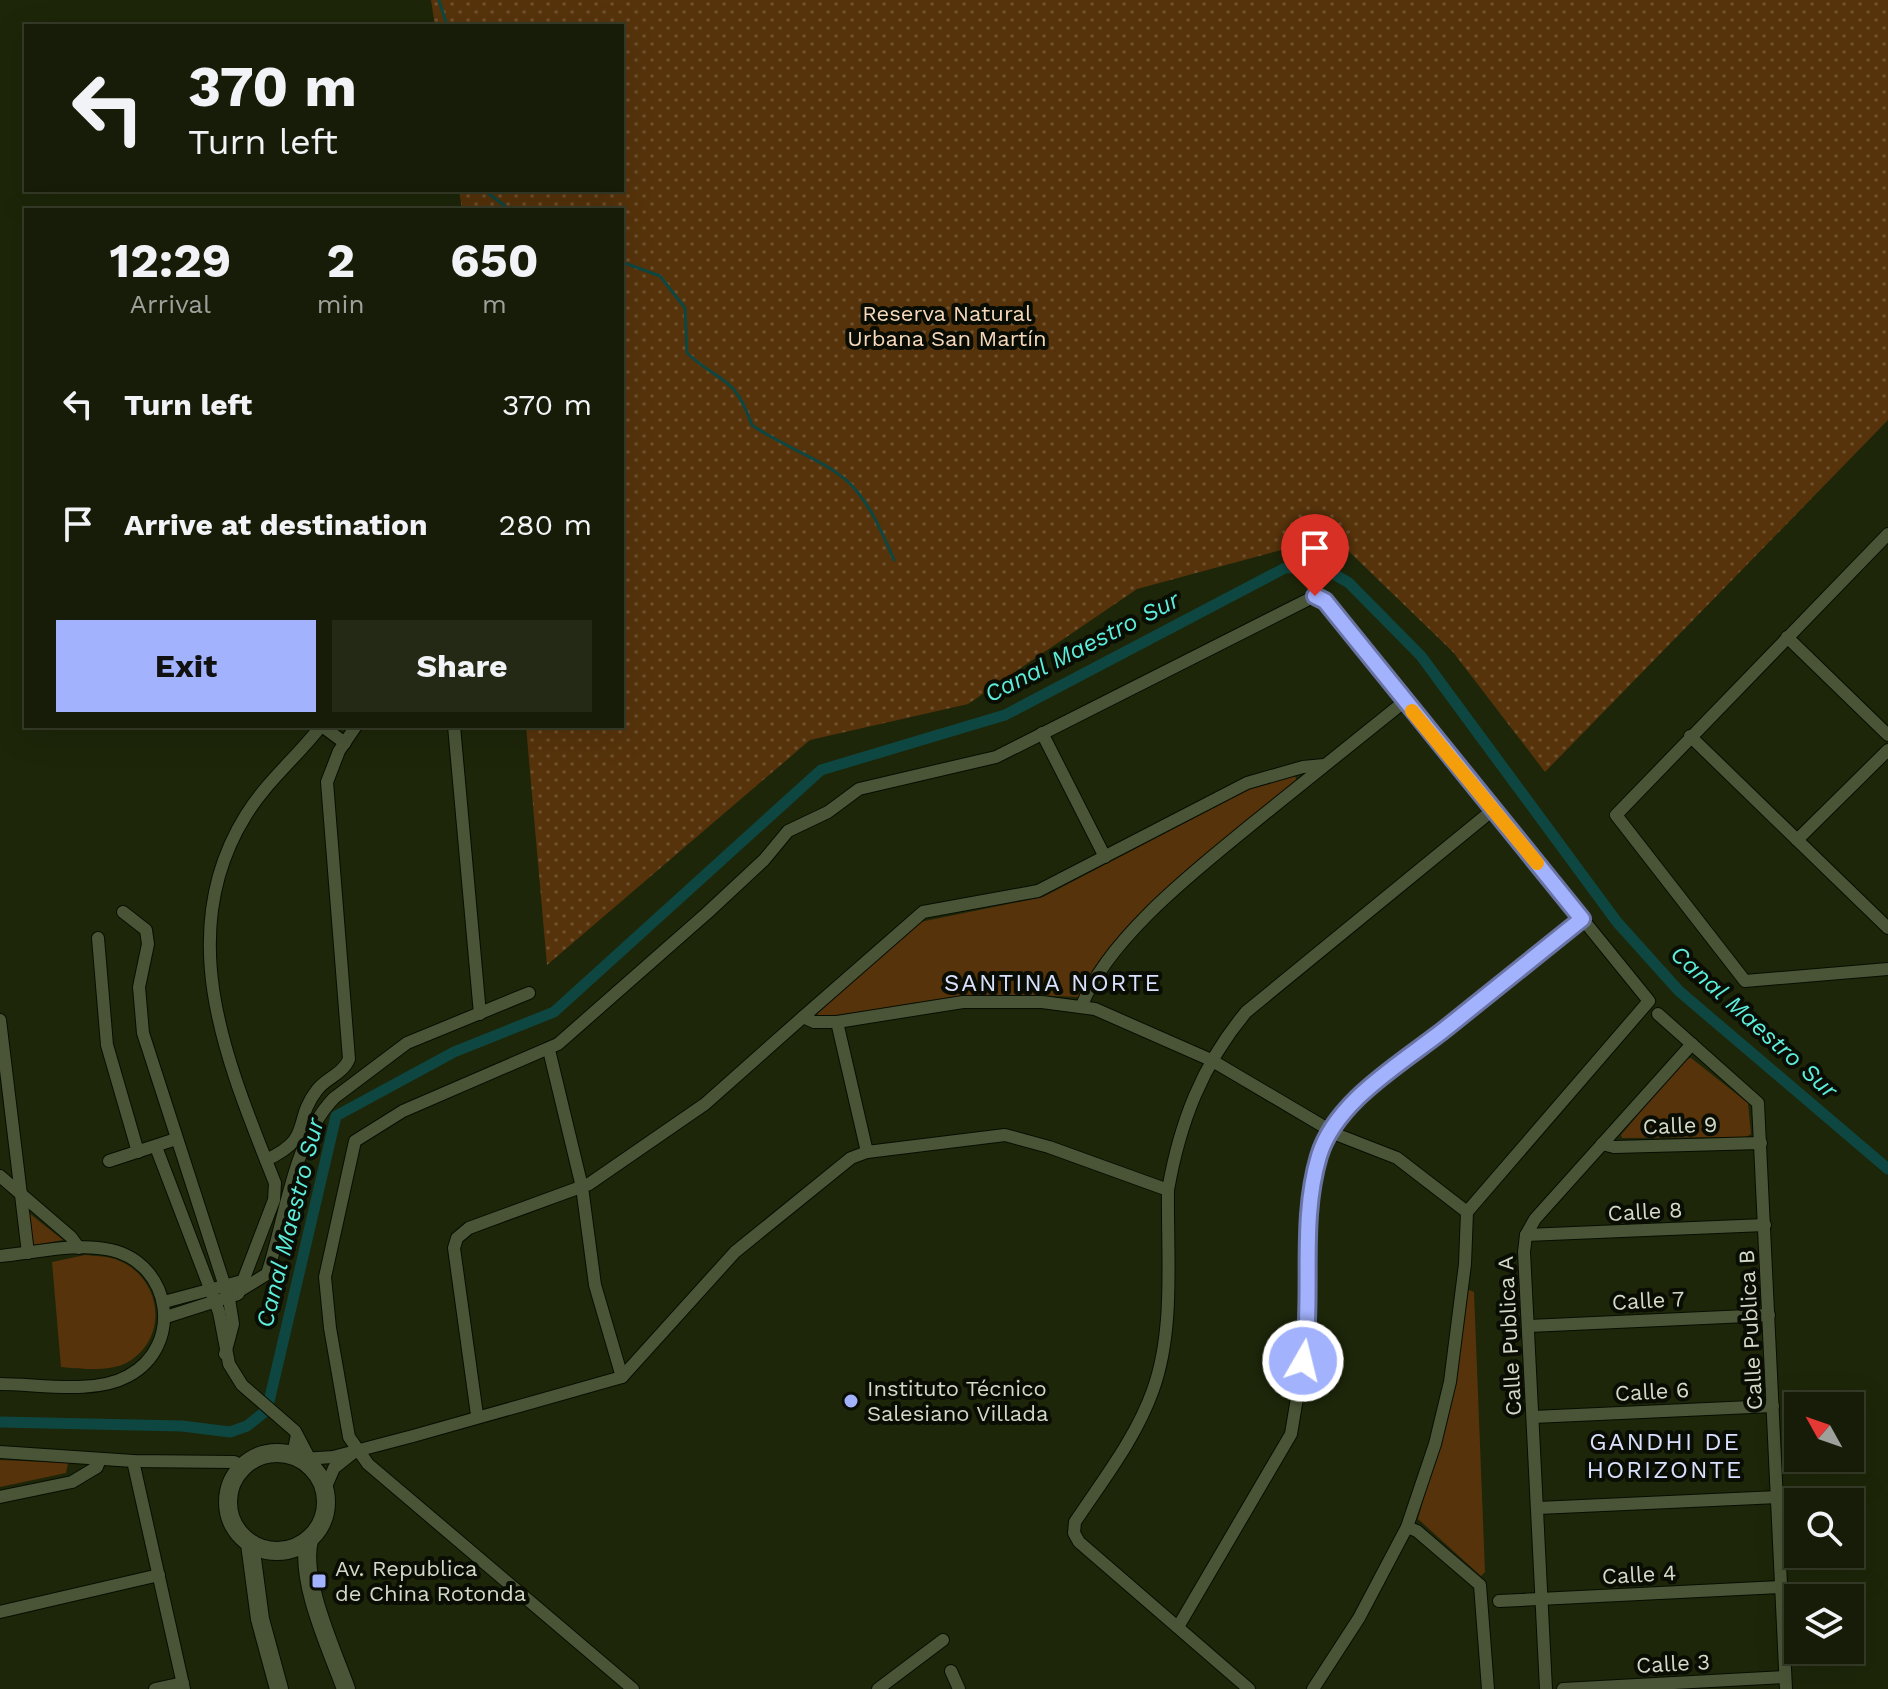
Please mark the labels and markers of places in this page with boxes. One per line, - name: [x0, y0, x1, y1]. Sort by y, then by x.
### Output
- pin: [1281, 514, 1349, 596]
- place label: Instituto Técnico Salesiano Villada: [867, 1376, 1049, 1426]
- marker: Instituto Técnico Salesiano Villada: [842, 1392, 860, 1410]
- place label: Av. Republica de China Rotonda: [335, 1556, 526, 1606]
- marker: Av. Republica de China Rotonda: [310, 1572, 328, 1590]

